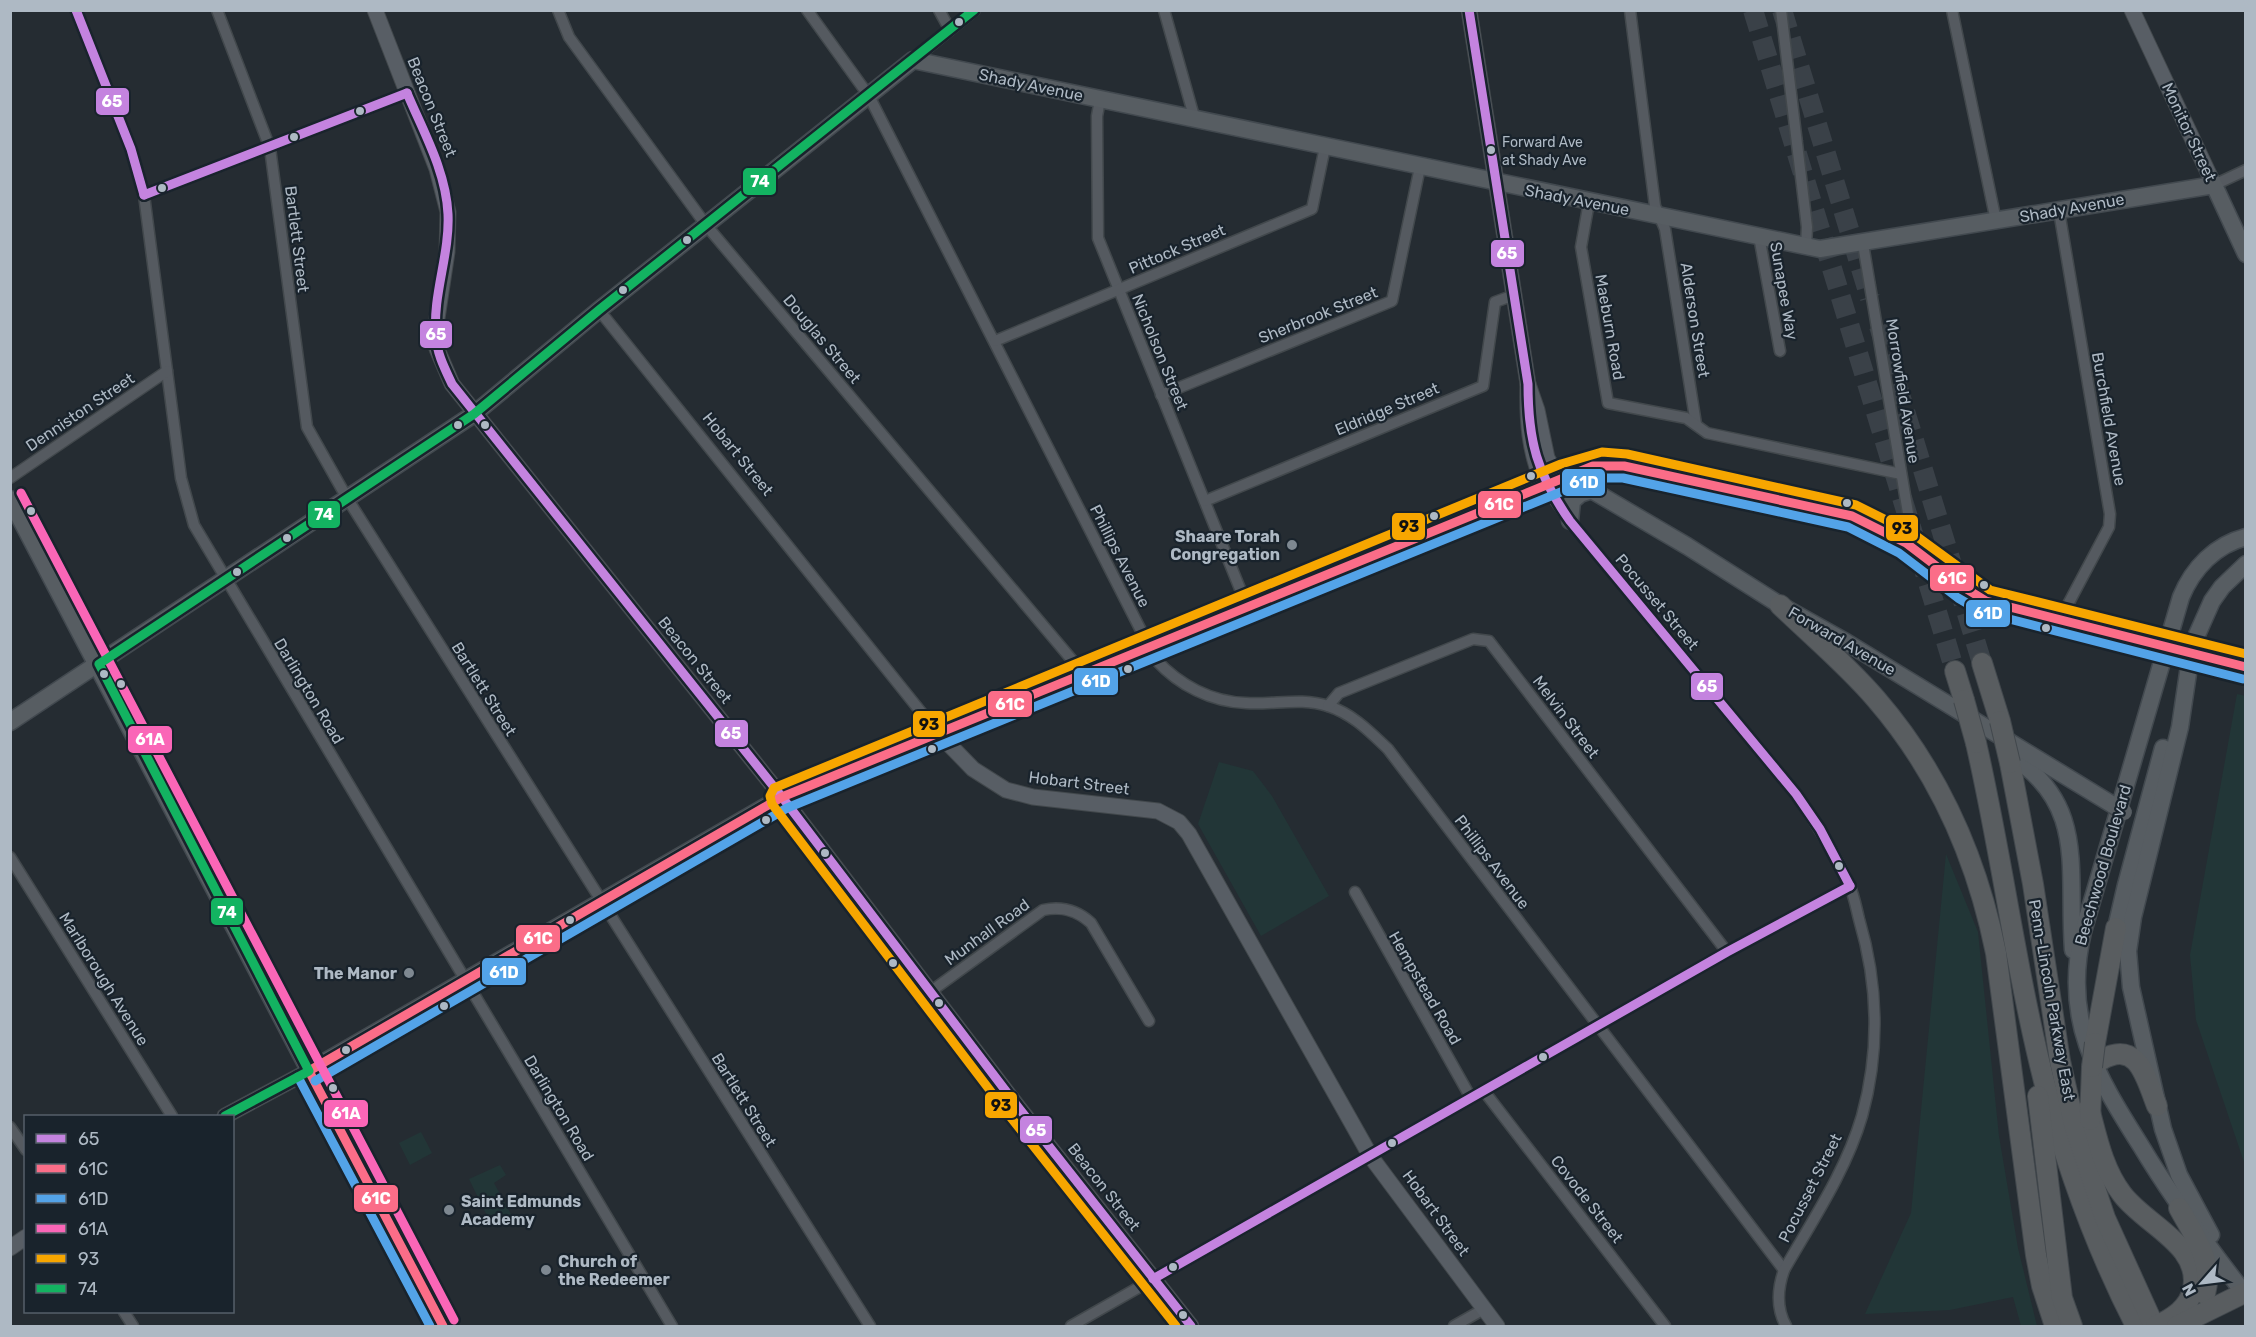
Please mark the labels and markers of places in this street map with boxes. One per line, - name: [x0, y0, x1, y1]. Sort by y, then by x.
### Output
- unlabelled marker: [953, 16, 965, 28]
- unlabelled marker: [354, 105, 366, 117]
- unlabelled marker: [288, 131, 300, 143]
- place label: Forward Ave at Shady Ave: [1502, 134, 1587, 169]
- marker: Forward Ave at Shady Ave: [1485, 144, 1497, 156]
- unlabelled marker: [156, 182, 168, 194]
- unlabelled marker: [681, 234, 693, 246]
- unlabelled marker: [617, 284, 629, 296]
- unlabelled marker: [452, 419, 464, 431]
- unlabelled marker: [479, 419, 491, 431]
- unlabelled marker: [1525, 470, 1537, 482]
- unlabelled marker: [1841, 497, 1853, 509]
- unlabelled marker: [25, 505, 37, 517]
- unlabelled marker: [1428, 510, 1440, 522]
- place label: Shaare Torah Congregation: [1170, 527, 1280, 564]
- unlabelled marker: [281, 532, 293, 544]
- marker: Shaare Torah Congregation: [1285, 538, 1299, 552]
- unlabelled marker: [231, 566, 243, 578]
- unlabelled marker: [1978, 579, 1990, 591]
- unlabelled marker: [2040, 622, 2052, 634]
- unlabelled marker: [1122, 663, 1134, 675]
- unlabelled marker: [98, 668, 110, 680]
- unlabelled marker: [115, 678, 127, 690]
- unlabelled marker: [926, 743, 938, 755]
- unlabelled marker: [760, 814, 772, 826]
- unlabelled marker: [819, 847, 831, 859]
- unlabelled marker: [1833, 860, 1845, 872]
- unlabelled marker: [564, 914, 576, 926]
- unlabelled marker: [887, 957, 899, 969]
- place label: The Manor: [314, 964, 398, 983]
- marker: The Manor: [402, 966, 416, 980]
- unlabelled marker: [933, 997, 945, 1009]
- unlabelled marker: [438, 1000, 450, 1012]
- unlabelled marker: [340, 1044, 352, 1056]
- unlabelled marker: [1537, 1051, 1549, 1063]
- unlabelled marker: [327, 1082, 339, 1094]
- unlabelled marker: [1386, 1137, 1398, 1149]
- place label: Saint Edmunds Academy: [461, 1192, 581, 1229]
- marker: Saint Edmunds Academy: [442, 1203, 456, 1217]
- place label: Church of the Redeemer: [558, 1252, 671, 1289]
- unlabelled marker: [1167, 1261, 1179, 1273]
- marker: Church of the Redeemer: [539, 1263, 553, 1277]
- unlabelled marker: [1177, 1309, 1189, 1321]

